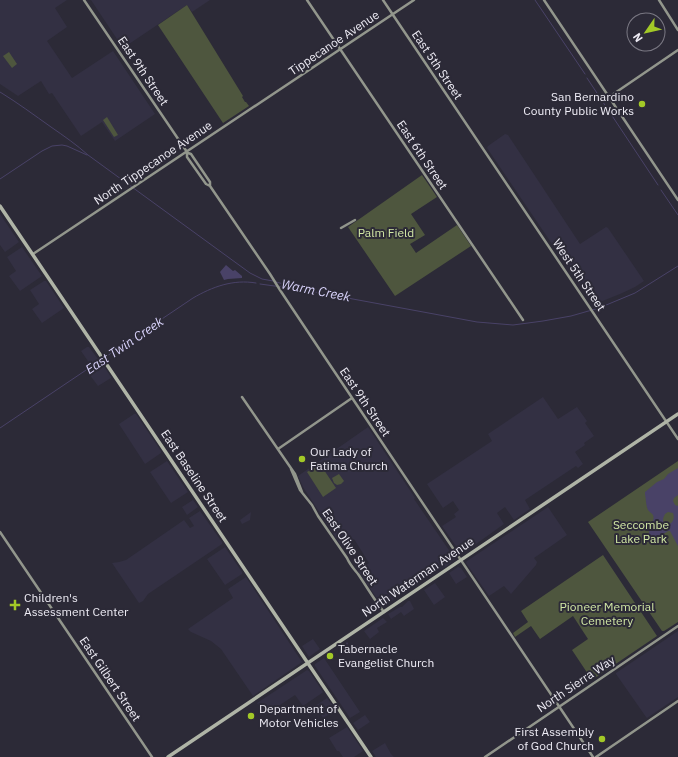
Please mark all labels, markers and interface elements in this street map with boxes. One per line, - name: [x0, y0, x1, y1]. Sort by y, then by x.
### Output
- street label: Tippecanoe Avenue: [286, 7, 382, 78]
- north arrow: [626, 12, 666, 52]
- street label: East 5th Street: [409, 27, 466, 102]
- text: N: [630, 30, 646, 45]
- street label: East 9th Street: [115, 33, 172, 108]
- place label: San Bernardino County Public Works: [523, 89, 634, 118]
- marker: San Bernardino County Public Works: [637, 99, 647, 109]
- street label: North Tippecanoe Avenue: [91, 117, 215, 208]
- street label: East 6th Street: [394, 117, 451, 192]
- park label: Palm Field: [358, 225, 414, 240]
- street label: West 5th Street: [550, 236, 609, 314]
- water label: Warm Creek: [280, 275, 352, 306]
- water label: East Twin Creek: [82, 313, 167, 378]
- street label: East 9th Street: [337, 364, 394, 439]
- street label: East Baseline Street: [158, 427, 231, 525]
- place label: Our Lady of Fatima Church: [310, 444, 388, 473]
- marker: Our Lady of Fatima Church: [297, 454, 307, 464]
- street label: East Olive Street: [319, 506, 382, 588]
- park label: Seccombe Lake Park: [613, 517, 670, 546]
- street label: North Waterman Avenue: [359, 533, 477, 620]
- place label: Children's Assessment Center: [24, 590, 129, 619]
- marker: Children's Assessment Center: [9, 599, 21, 611]
- park label: Pioneer Memorial Cemetery: [560, 599, 654, 628]
- street label: East Gilbert Street: [77, 634, 144, 724]
- place label: Tabernacle Evangelist Church: [338, 641, 434, 670]
- marker: Tabernacle Evangelist Church: [325, 651, 335, 661]
- street label: North Sierra Way: [534, 652, 618, 715]
- place label: Department of Motor Vehicles: [259, 701, 339, 730]
- marker: Department of Motor Vehicles: [246, 711, 256, 721]
- place label: First Assembly of God Church: [515, 724, 594, 753]
- marker: First Assembly of God Church: [597, 734, 607, 744]

